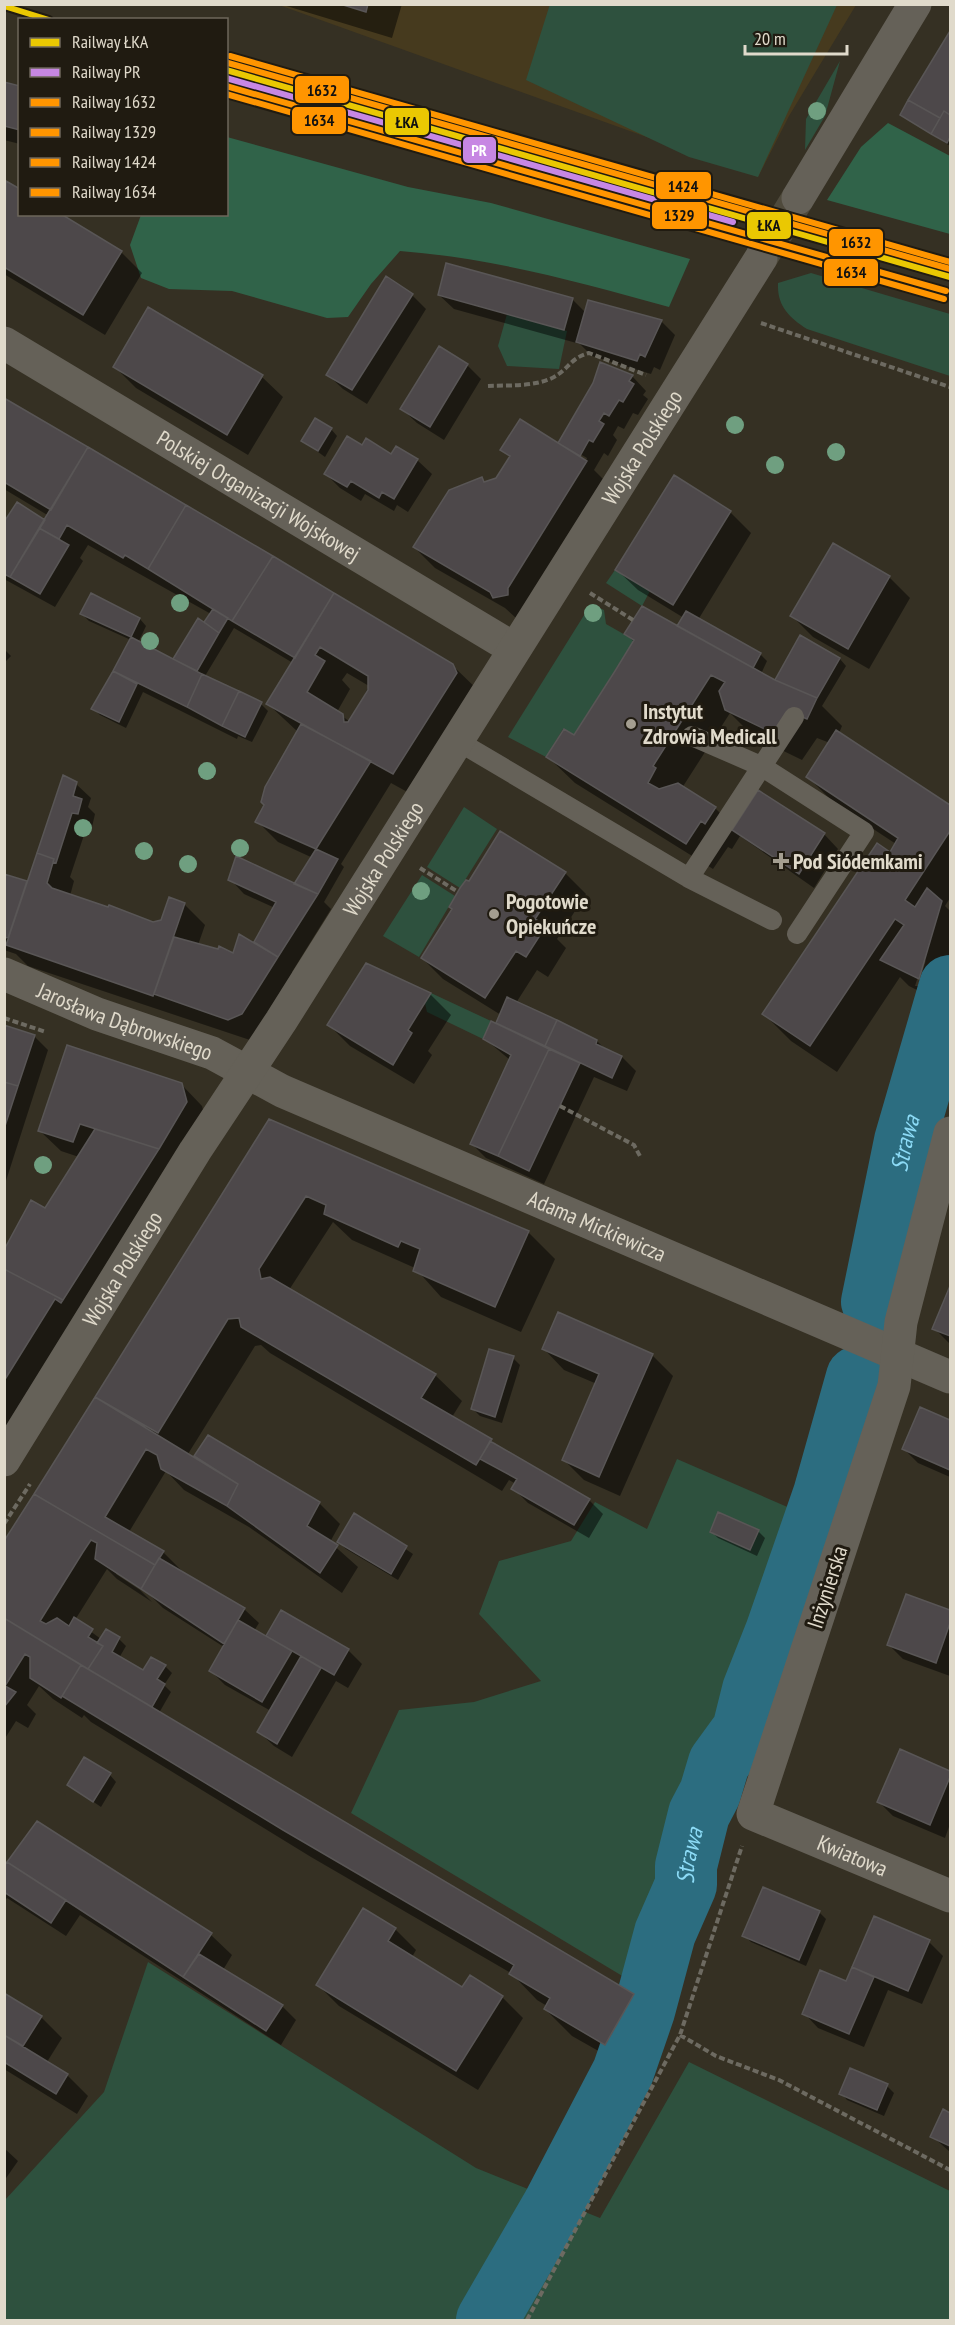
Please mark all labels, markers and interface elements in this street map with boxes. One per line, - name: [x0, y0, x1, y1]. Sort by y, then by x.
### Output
- legend: [18, 18, 228, 216]
- scale bar: [745, 18, 847, 56]
- text: 20 m: [754, 27, 786, 50]
- text: Railway ŁKA: [72, 30, 149, 53]
- text: Railway PR: [72, 60, 141, 83]
- line badge: 1632: [294, 75, 350, 104]
- text: 1632: [307, 80, 337, 100]
- text: Railway 1632: [72, 90, 156, 113]
- line badge: 1634: [291, 106, 347, 135]
- line badge: ŁKA: [384, 107, 430, 136]
- text: 1634: [304, 110, 335, 130]
- text: ŁKA: [396, 112, 419, 132]
- text: Railway 1329: [72, 120, 156, 143]
- line badge: PR: [462, 136, 497, 164]
- text: PR: [471, 140, 487, 160]
- text: Railway 1424: [72, 150, 156, 173]
- line badge: 1424: [655, 171, 712, 200]
- text: 1424: [668, 176, 699, 196]
- text: Railway 1634: [72, 180, 156, 203]
- line badge: 1329: [651, 201, 708, 230]
- text: 1329: [664, 205, 694, 225]
- line badge: ŁKA: [746, 211, 792, 240]
- text: ŁKA: [758, 215, 781, 235]
- line badge: 1632: [828, 228, 884, 257]
- text: 1632: [841, 232, 871, 252]
- line badge: 1634: [823, 258, 879, 287]
- text: 1634: [836, 262, 867, 282]
- street label: Wojska Polskiego: [595, 385, 689, 510]
- street label: Polskiej Organizacji Wojskowej: [152, 424, 366, 567]
- place label: Instytut Zdrowia Medicall: [643, 697, 777, 750]
- marker: Instytut Zdrowia Medicall: [624, 717, 638, 731]
- street label: Wojska Polskiego: [337, 796, 430, 921]
- place label: Pod Siódemkami: [793, 847, 923, 875]
- marker: Pod Siódemkami: [774, 854, 788, 868]
- place label: Pogotowie Opiekuńcze: [506, 887, 596, 940]
- marker: Pogotowie Opiekuńcze: [487, 907, 501, 921]
- street label: Jarosława Dąbrowskiego: [32, 976, 216, 1066]
- water label: Strawa: [883, 1110, 927, 1174]
- street label: Adama Mickiewicza: [524, 1184, 670, 1268]
- street label: Wojska Polskiego: [76, 1206, 168, 1331]
- street label: Inżynierska: [801, 1542, 853, 1632]
- water label: Strawa: [670, 1823, 710, 1884]
- street label: Kwiatowa: [813, 1828, 892, 1882]

